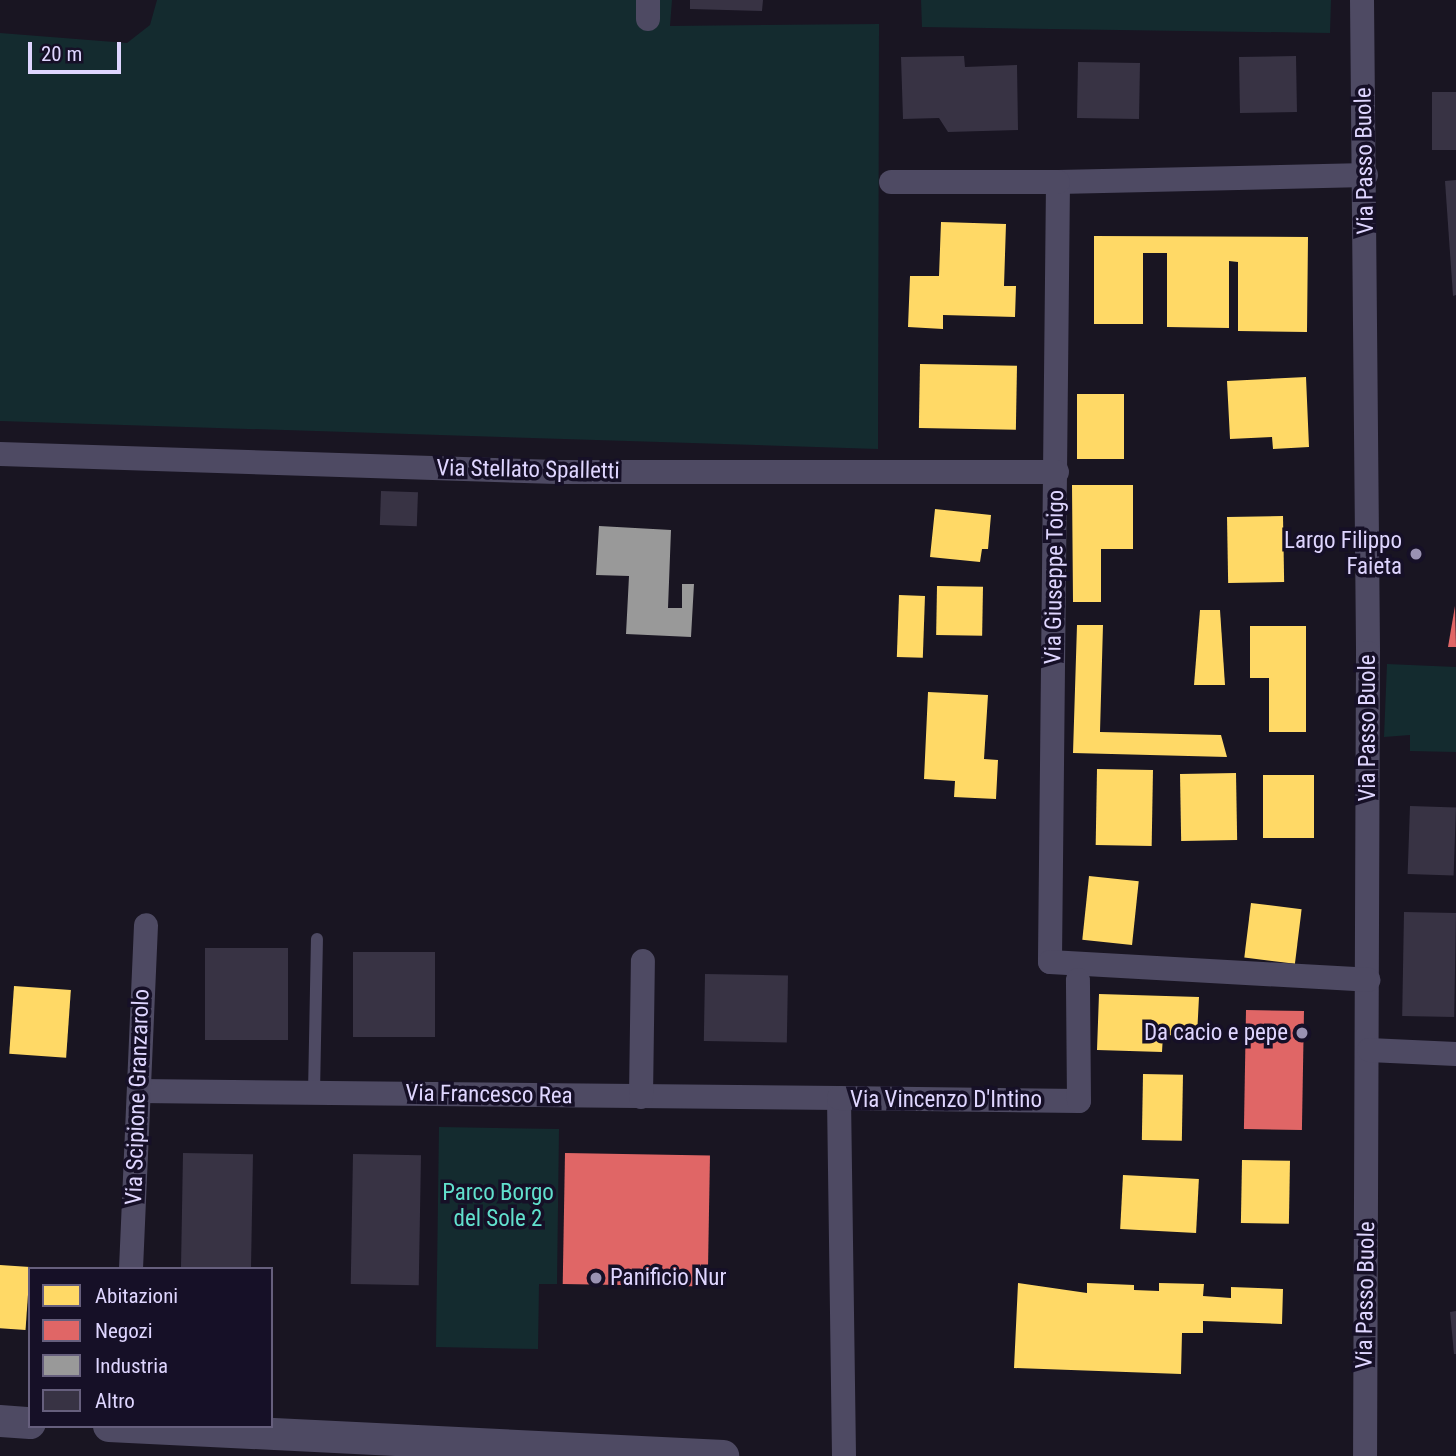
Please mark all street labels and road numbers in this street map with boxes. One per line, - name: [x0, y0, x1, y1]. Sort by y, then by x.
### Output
- street label: Via Passo Buole: [1350, 87, 1380, 235]
- street label: Via Stellato Spalletti: [436, 455, 620, 485]
- street label: Via Giuseppe Toigo: [1040, 489, 1070, 665]
- street label: Via Passo Buole: [1354, 654, 1382, 802]
- street label: Via Scipione Granzarolo: [120, 988, 156, 1206]
- street label: Via Francesco Rea: [405, 1080, 573, 1110]
- street label: Via Vincenzo D'Intino: [850, 1086, 1042, 1114]
- street label: Via Passo Buole: [1351, 1221, 1381, 1369]

